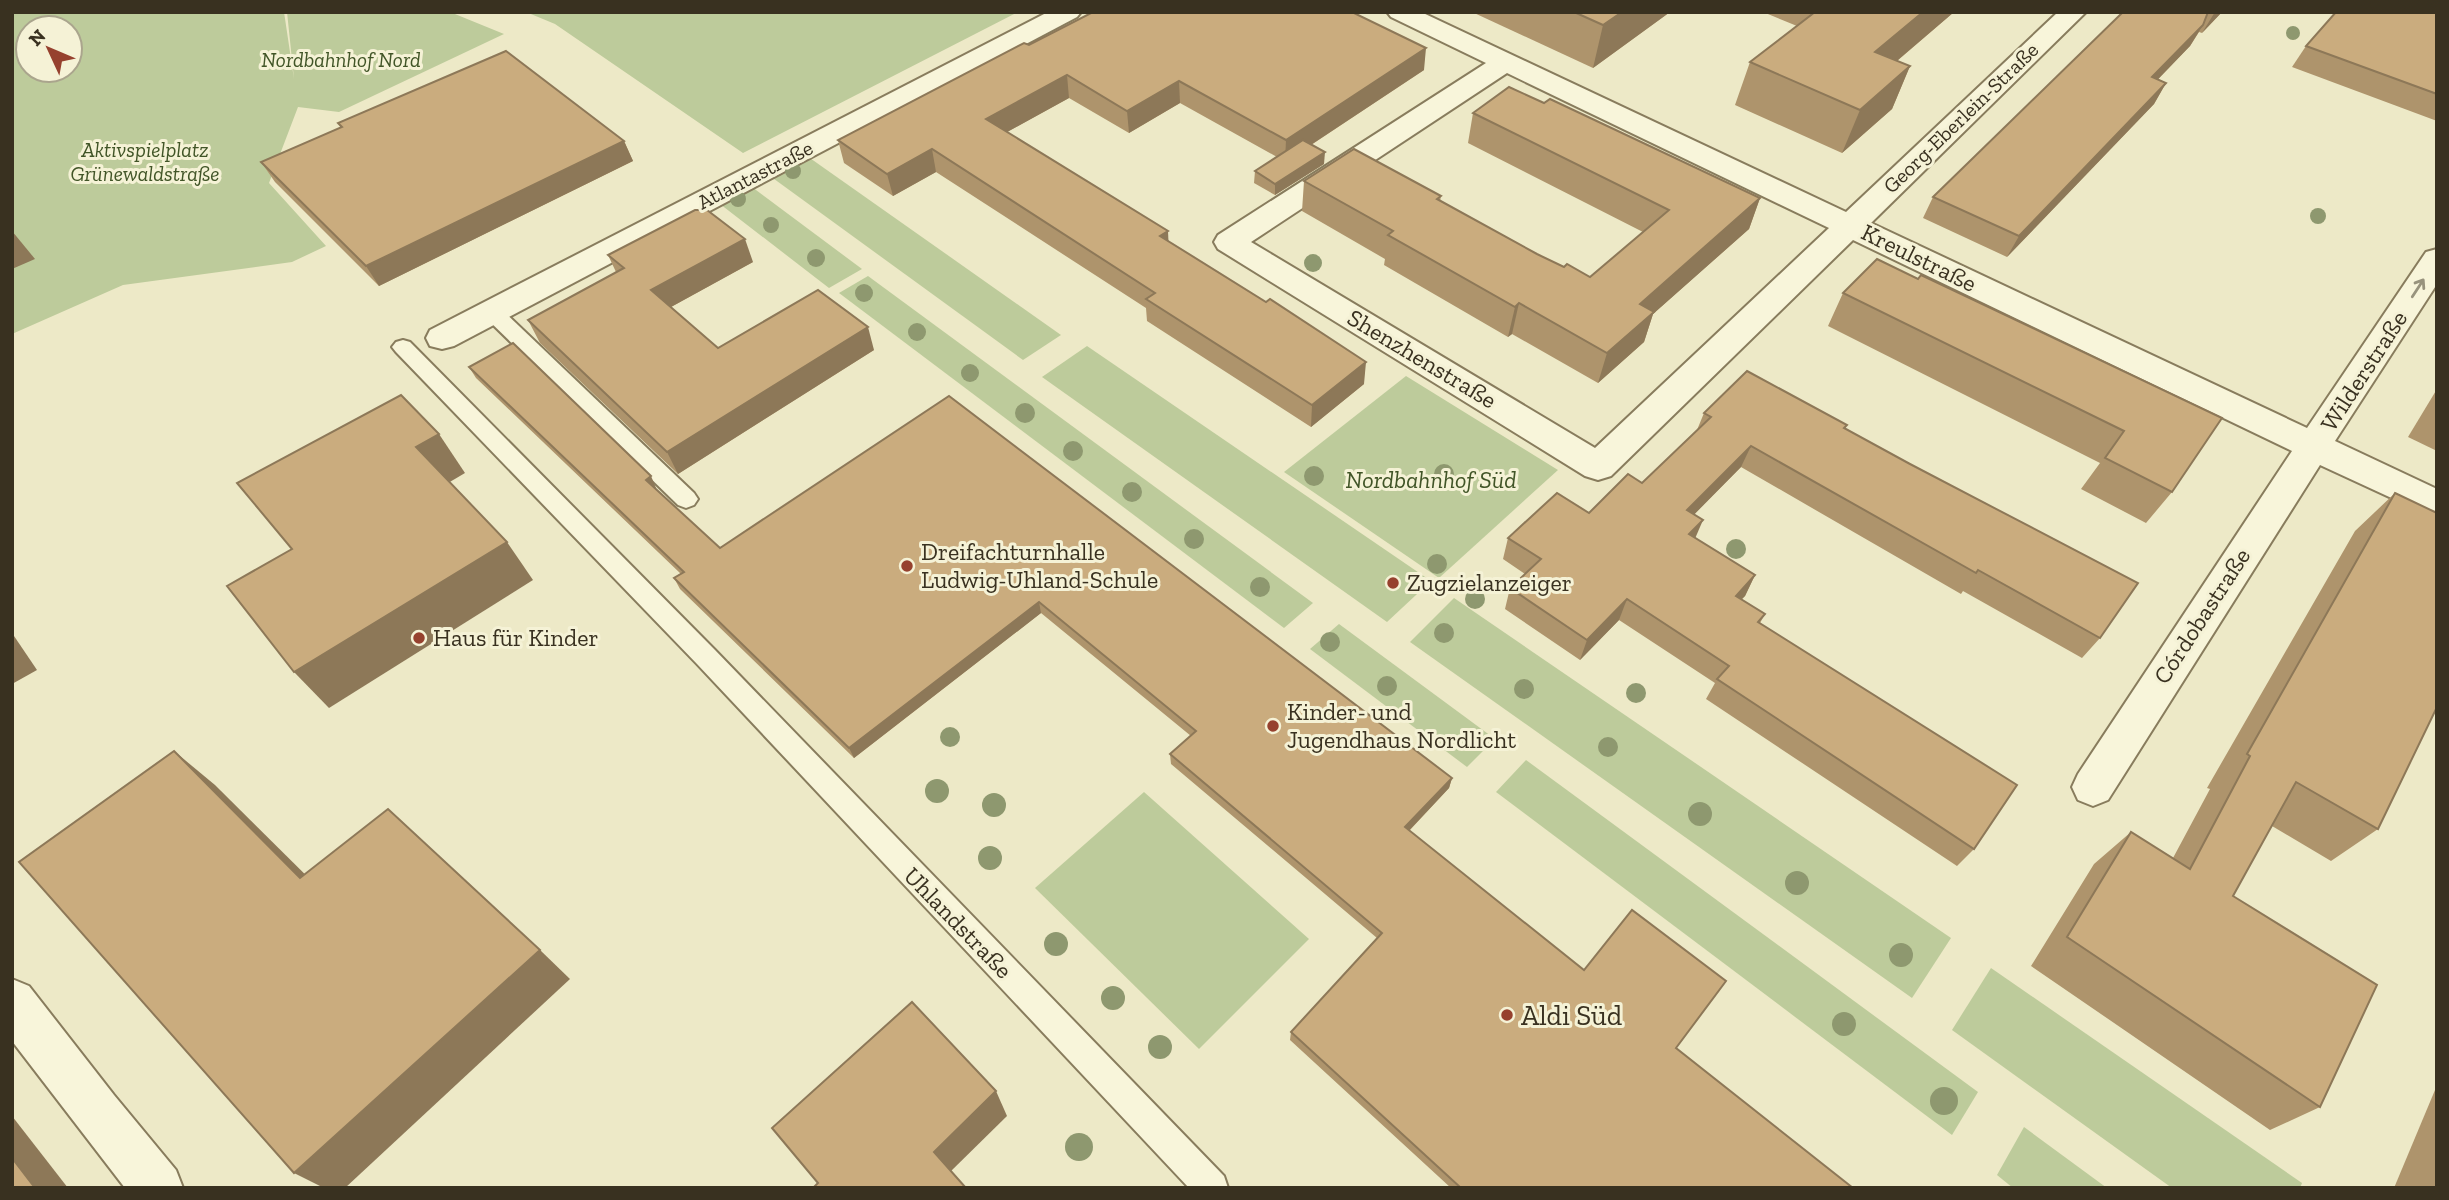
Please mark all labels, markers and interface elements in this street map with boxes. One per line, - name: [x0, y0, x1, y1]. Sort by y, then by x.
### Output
- north arrow: [14, 14, 84, 84]
- text: N: [24, 24, 50, 51]
- street label: Georg-Eberlein-Straße: [1878, 37, 2044, 198]
- park label: Nordbahnhof Nord: [261, 47, 421, 72]
- street label: Atlantastraße: [693, 135, 817, 214]
- park label: Aktivspielplatz Grünewaldstraße: [70, 137, 220, 186]
- street label: Kreulstraße: [1857, 217, 1982, 298]
- one-way arrow: [2411, 278, 2425, 298]
- street label: Shenzhenstraße: [1342, 303, 1502, 414]
- street label: Wilderstraße: [2314, 305, 2413, 436]
- park label: Nordbahnhof Süd: [1345, 465, 1517, 494]
- place label: Dreifachturnhalle Ludwig-Uhland-Schule: [921, 537, 1158, 594]
- street label: Córdobastraße: [2147, 542, 2256, 689]
- marker: Dreifachturnhalle Ludwig-Uhland-Schule: [899, 558, 915, 574]
- place label: Zugzielanzeiger: [1407, 568, 1572, 597]
- marker: Zugzielanzeiger: [1385, 575, 1401, 591]
- place label: Haus für Kinder: [433, 623, 599, 652]
- marker: Haus für Kinder: [411, 630, 427, 646]
- place label: Kinder- und Jugendhaus Nordlicht: [1287, 697, 1516, 754]
- marker: Kinder- und Jugendhaus Nordlicht: [1265, 718, 1281, 734]
- street label: Uhlandstraße: [898, 861, 1019, 984]
- place label: Aldi Süd: [1521, 999, 1622, 1032]
- marker: Aldi Süd: [1499, 1007, 1515, 1023]

